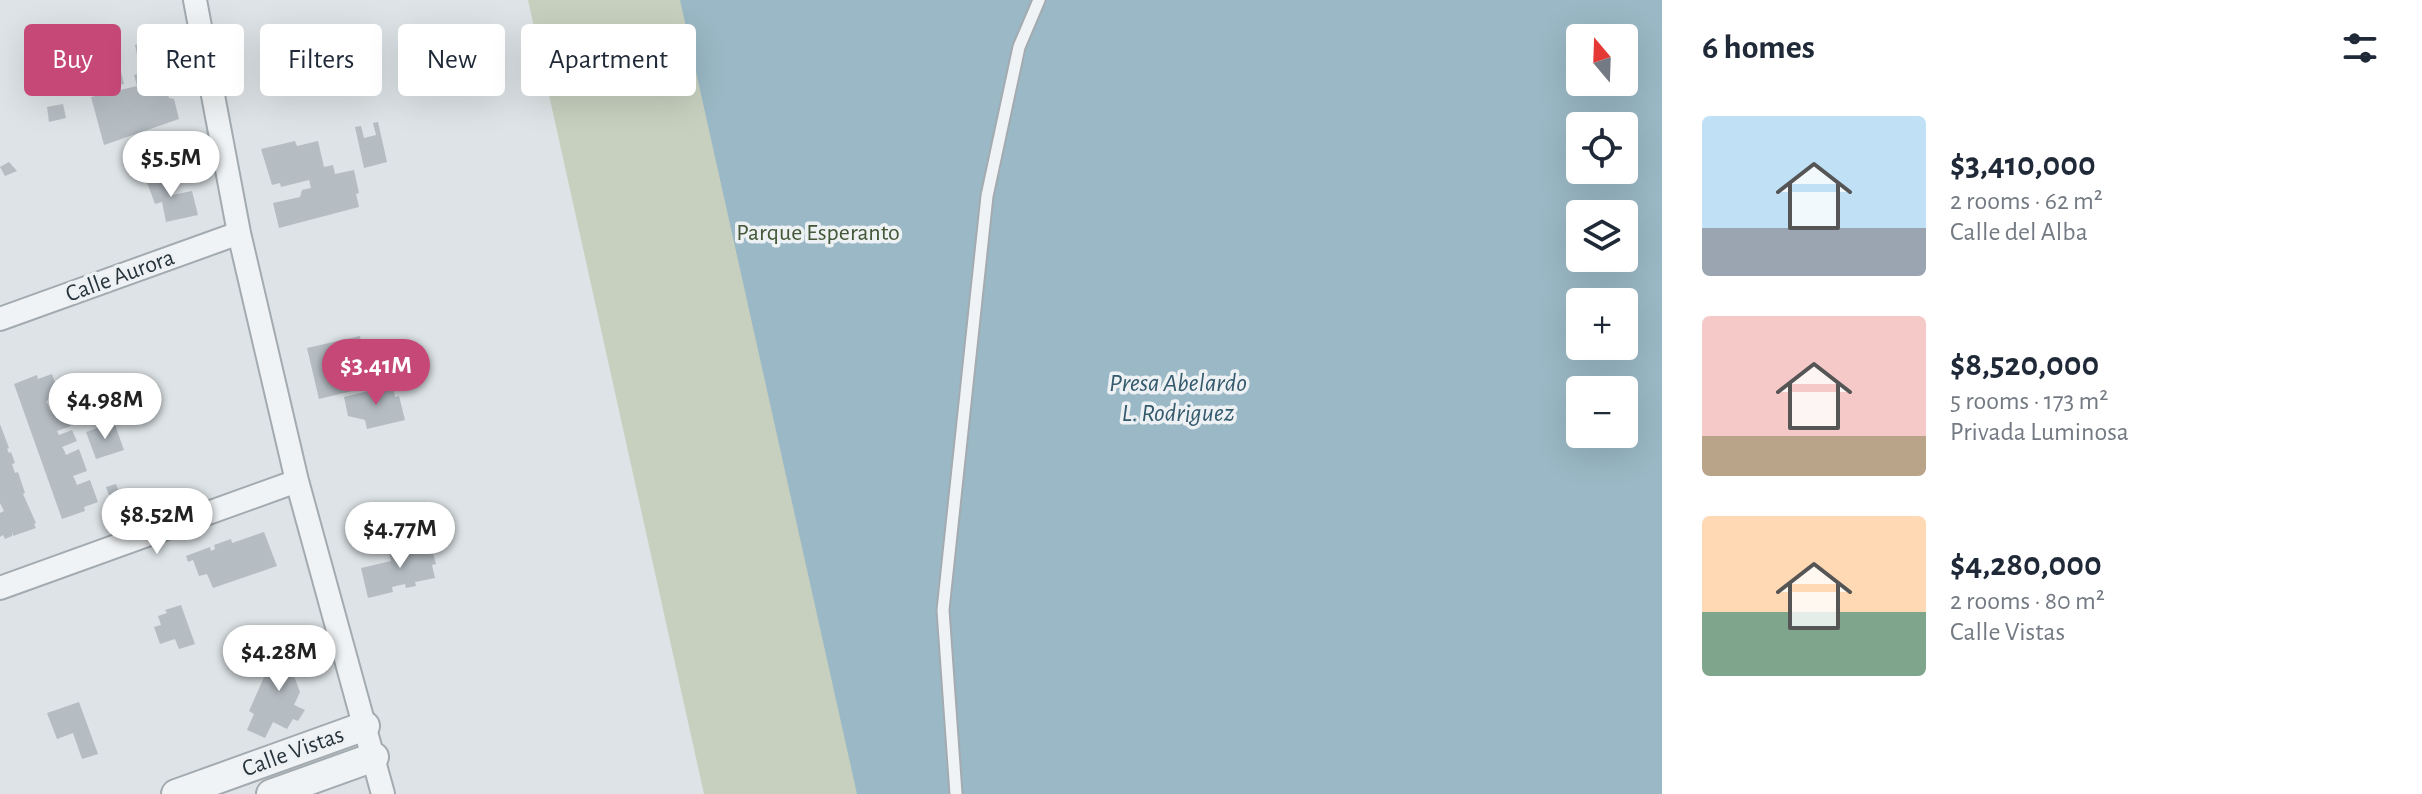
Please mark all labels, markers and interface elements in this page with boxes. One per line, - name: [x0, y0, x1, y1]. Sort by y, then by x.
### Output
- chip: Buy: [24, 24, 121, 96]
- chip: Rent: [137, 24, 244, 96]
- chip: Filters: [260, 24, 382, 96]
- chip: New: [398, 24, 505, 96]
- chip: Apartment: [521, 24, 696, 96]
- north arrow: [1566, 24, 1638, 96]
- map controls: [1566, 24, 1638, 448]
- icon: filters: [2338, 26, 2382, 70]
- text: 6 homes: [1702, 31, 1815, 65]
- button: locate: [1566, 112, 1638, 184]
- pin: $5.5M: [115, 131, 227, 199]
- text: $5.5M: [141, 144, 201, 170]
- icon: home: [1766, 148, 1862, 244]
- text: $3,410,000: [1950, 148, 2096, 182]
- text: 2 rooms · 62 m²: [1950, 188, 2103, 214]
- button: layers: [1566, 200, 1638, 272]
- text: Calle del Alba: [1950, 219, 2088, 245]
- park label: Parque Esperanto: [736, 221, 900, 245]
- street label: Calle Aurora: [62, 245, 178, 307]
- button: +: [1566, 288, 1638, 360]
- pin: $3.41M: [311, 339, 441, 407]
- icon: home: [1766, 348, 1862, 444]
- text: $8,520,000: [1950, 348, 2099, 382]
- text: $3.41M: [340, 352, 412, 378]
- water label: Presa Abelardo L. Rodriguez: [1109, 370, 1247, 426]
- pin: $4.98M: [40, 373, 170, 441]
- button: −: [1566, 376, 1638, 448]
- text: $4.98M: [67, 386, 143, 412]
- text: 5 rooms · 173 m²: [1950, 388, 2108, 414]
- text: Privada Luminosa: [1950, 419, 2129, 445]
- pin: $8.52M: [92, 488, 222, 556]
- text: $8.52M: [120, 501, 194, 527]
- pin: $4.77M: [335, 502, 465, 570]
- text: $4.77M: [363, 515, 437, 541]
- icon: home: [1766, 548, 1862, 644]
- text: $4,280,000: [1950, 548, 2102, 582]
- text: 2 rooms · 80 m²: [1950, 588, 2105, 614]
- text: Calle Vistas: [1950, 619, 2065, 645]
- pin: $4.28M: [214, 625, 344, 693]
- text: $4.28M: [241, 638, 317, 664]
- street label: Calle Vistas: [239, 723, 347, 781]

